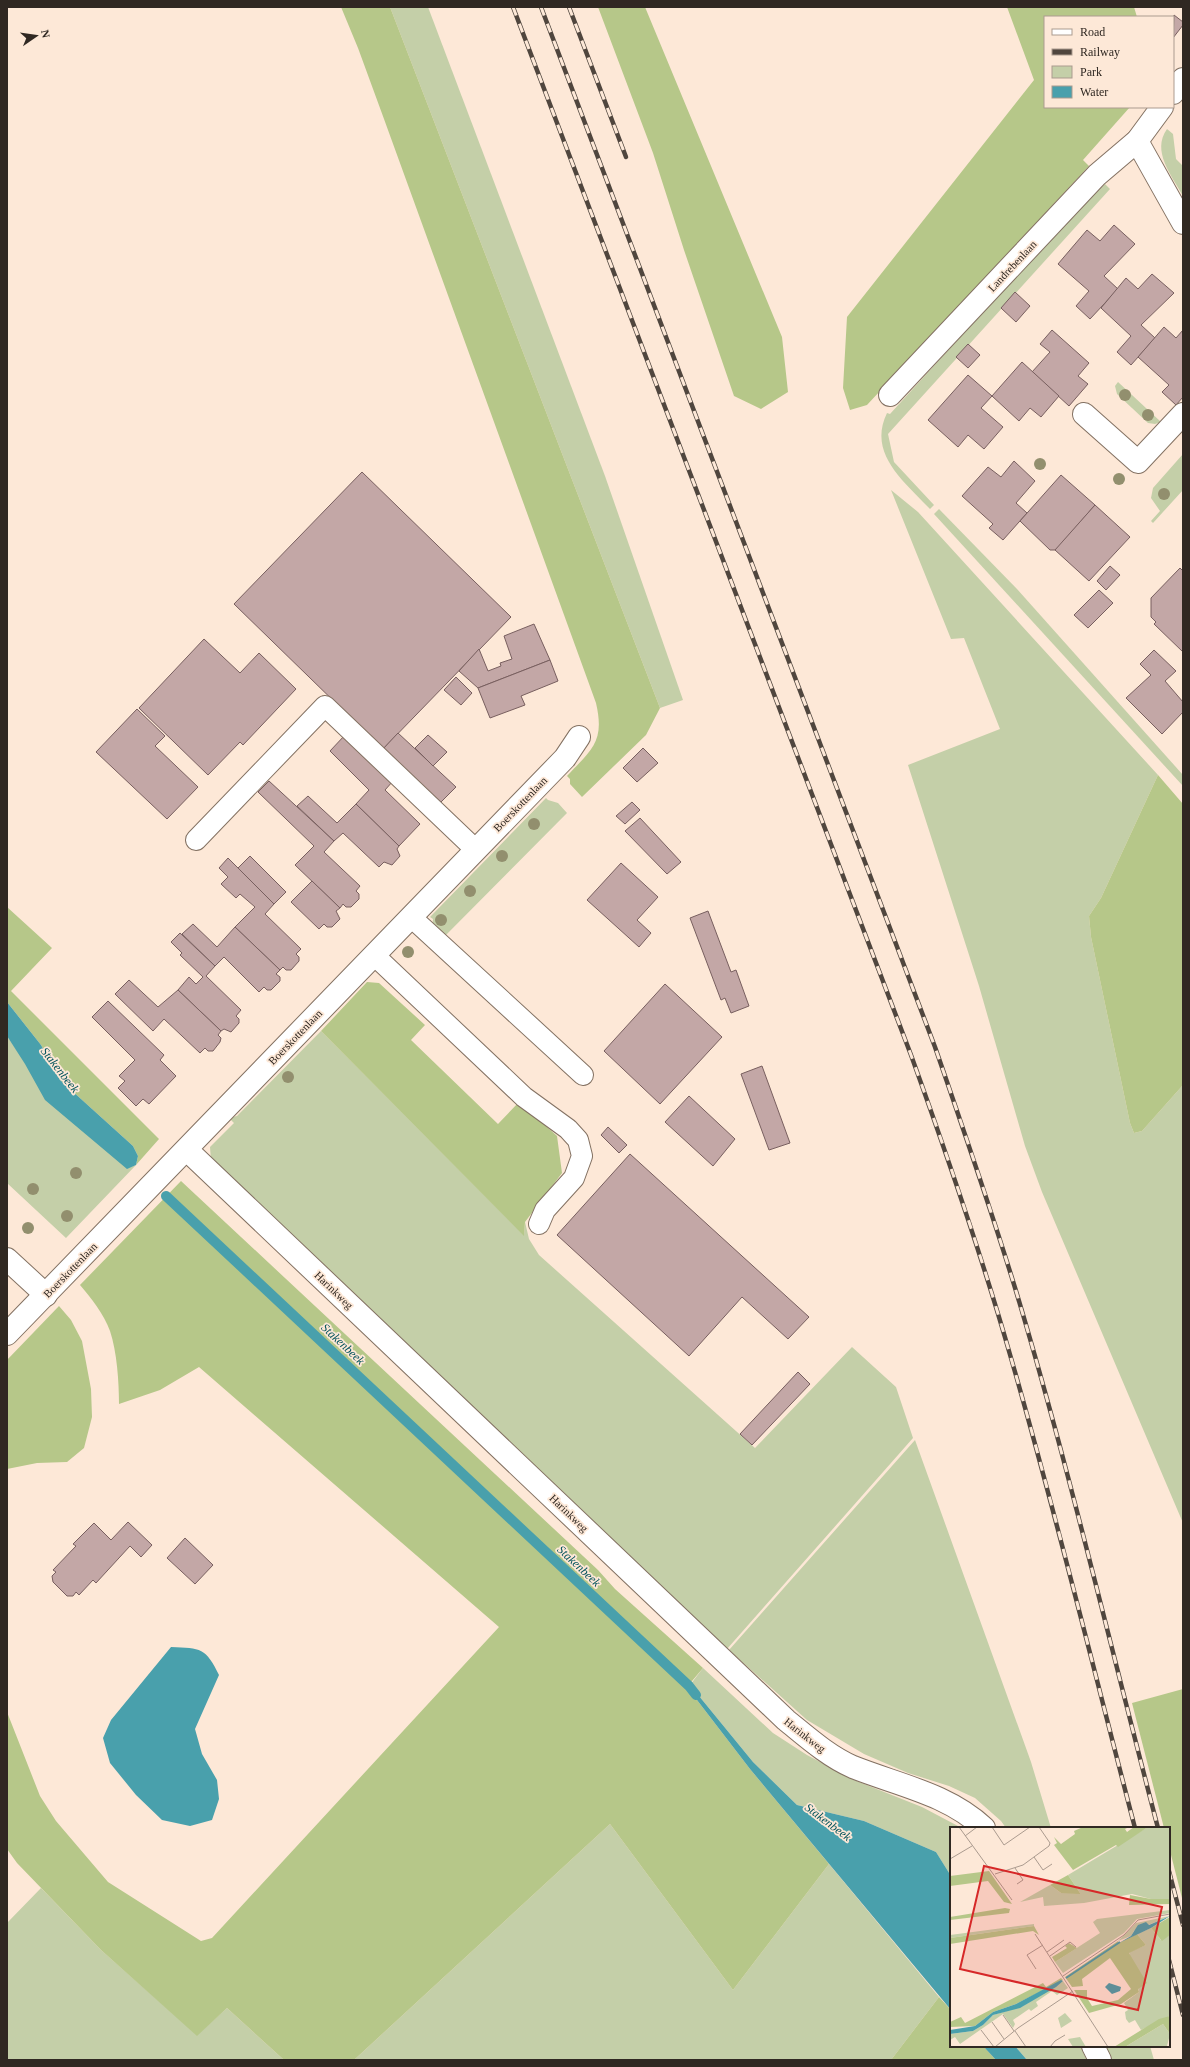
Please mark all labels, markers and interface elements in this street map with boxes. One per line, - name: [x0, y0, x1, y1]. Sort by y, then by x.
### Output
- north arrow: [16, 16, 56, 56]
- legend: [1044, 16, 1174, 108]
- text: Road: [1080, 25, 1105, 39]
- text: N: [39, 29, 52, 39]
- text: Railway: [1080, 45, 1120, 59]
- text: Park: [1080, 65, 1102, 79]
- text: Water: [1080, 85, 1108, 99]
- street label: Landrebenlaan: [985, 238, 1039, 294]
- street label: Boerskottenlaan: [491, 774, 549, 834]
- street label: Boerskottenlaan: [266, 1007, 324, 1067]
- water label: Stakenbeek: [38, 1044, 83, 1096]
- street label: Boerskottenlaan: [41, 1240, 99, 1300]
- street label: Harinkweg: [312, 1269, 356, 1312]
- water label: Stakenbeek: [318, 1320, 368, 1368]
- street label: Harinkweg: [547, 1492, 591, 1535]
- water label: Stakenbeek: [554, 1542, 604, 1590]
- street label: Harinkweg: [782, 1715, 828, 1755]
- water label: Stakenbeek: [802, 1800, 854, 1844]
- inset map: [950, 1827, 1170, 2047]

